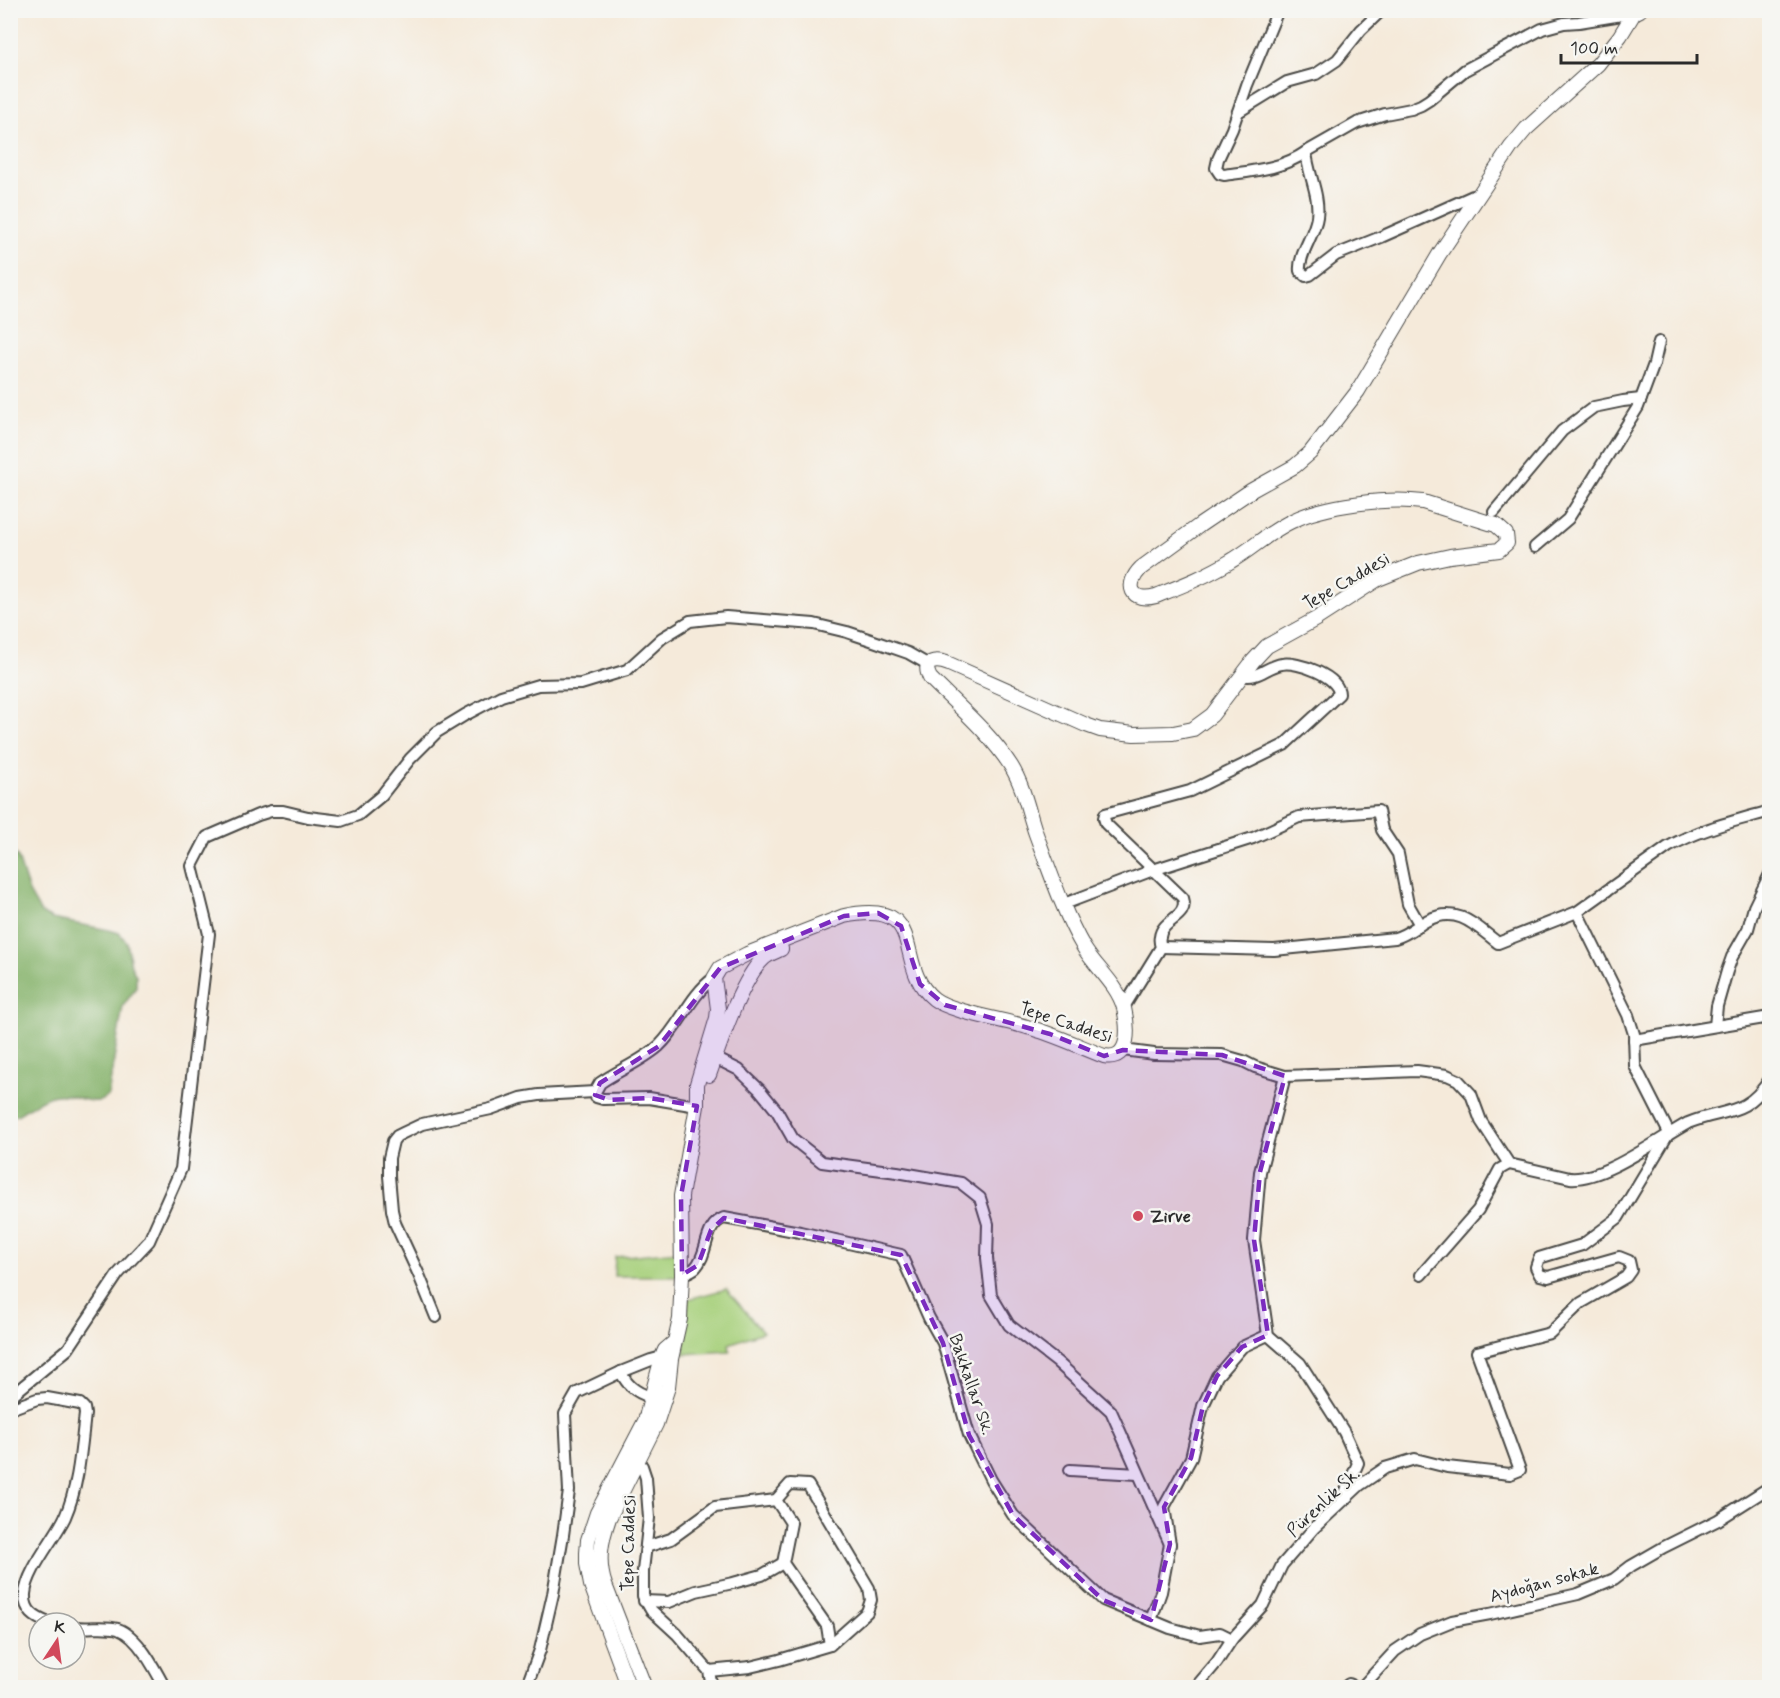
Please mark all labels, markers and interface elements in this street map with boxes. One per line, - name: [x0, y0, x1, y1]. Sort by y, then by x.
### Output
- scale bar: [1561, 27, 1698, 65]
- text: 100 m: [1570, 37, 1618, 61]
- street label: Tepe Caddesi: [1299, 547, 1394, 616]
- street label: Tepe Caddesi: [1016, 997, 1115, 1049]
- place label: Zirve: [1150, 1205, 1191, 1229]
- marker: Zirve: [1131, 1209, 1145, 1223]
- street label: Bakkallar Sk.: [943, 1331, 1000, 1438]
- street label: Pürenlik Sk.: [1282, 1463, 1365, 1543]
- street label: Tepe Caddesi: [616, 1494, 642, 1592]
- street label: Aydoğan sokak: [1487, 1557, 1601, 1609]
- north arrow: [27, 1611, 87, 1671]
- text: K: [52, 1616, 69, 1640]

